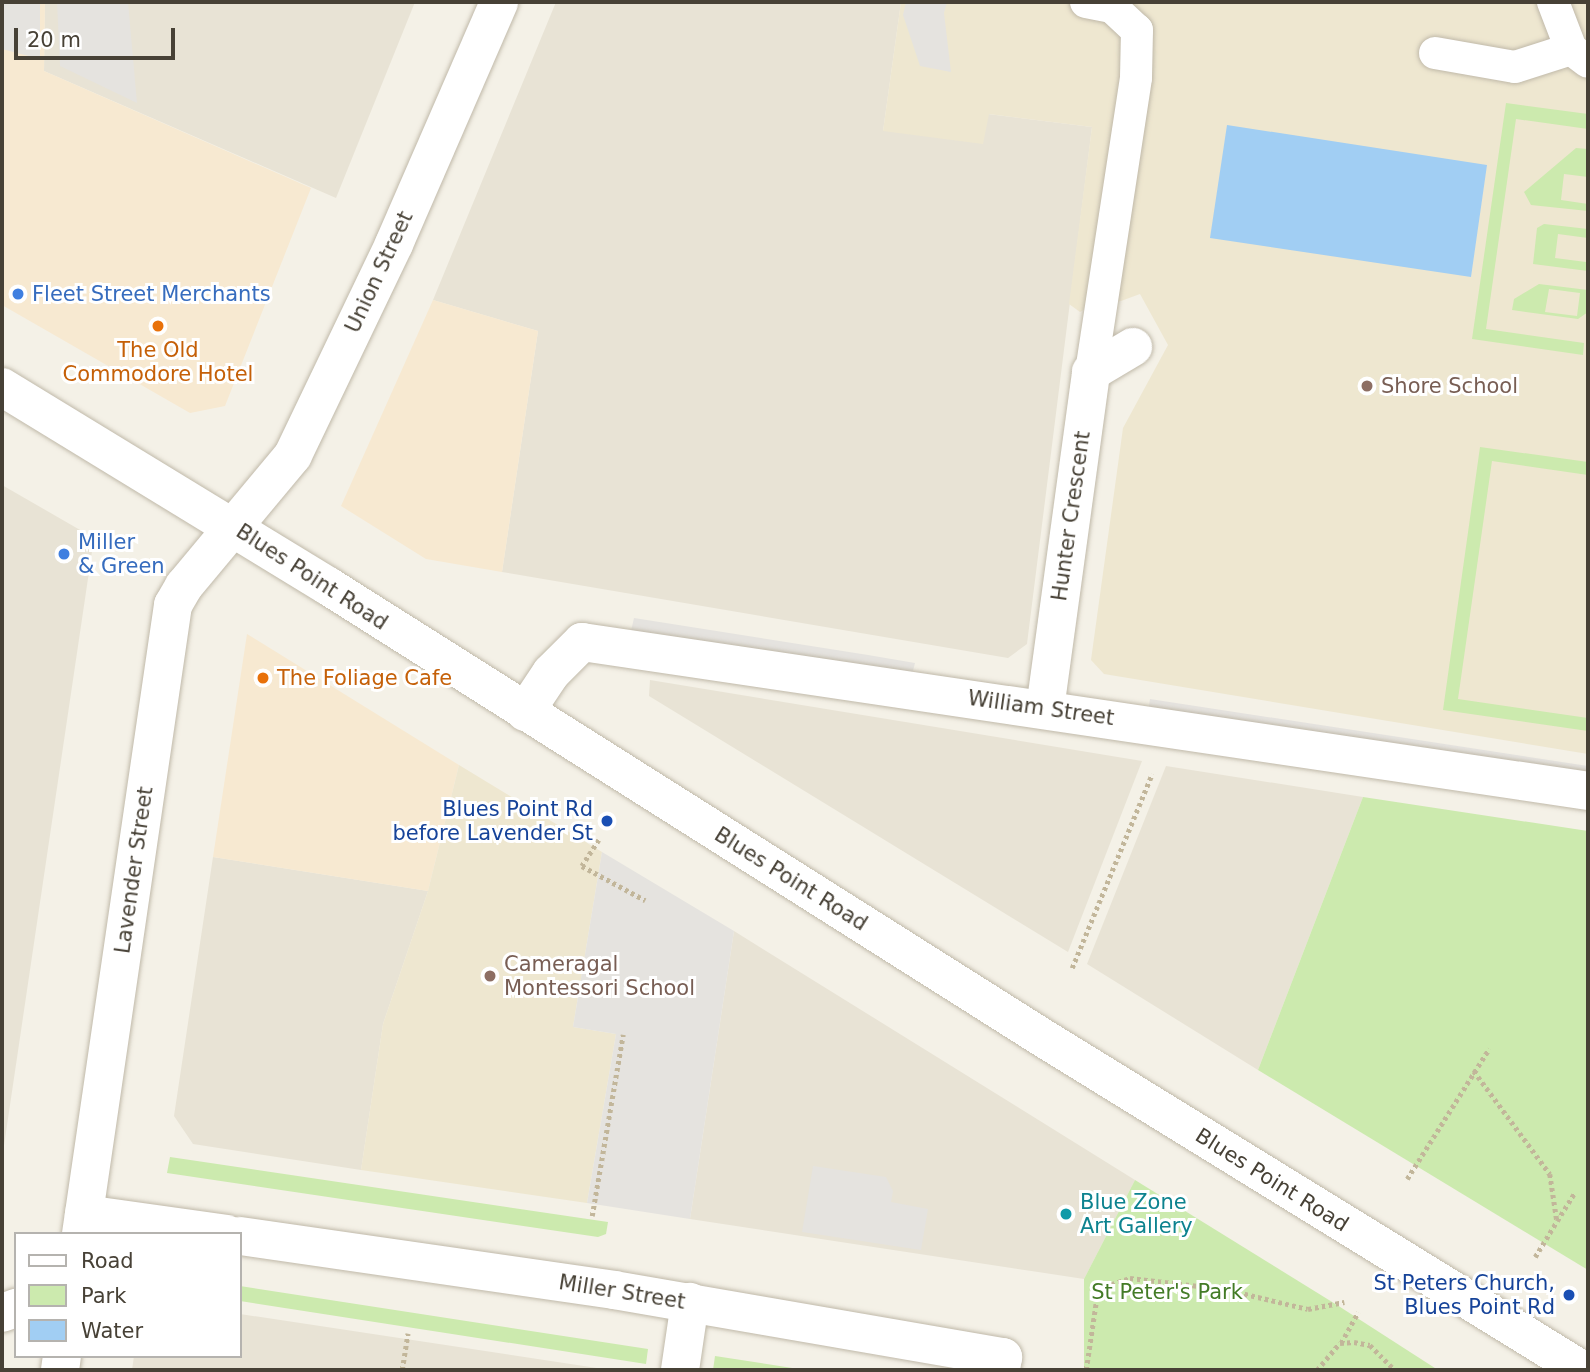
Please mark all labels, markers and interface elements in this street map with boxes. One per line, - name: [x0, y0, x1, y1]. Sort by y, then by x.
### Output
- scale bar: [18, 14, 178, 58]
- text: 20 m: [27, 28, 81, 52]
- street label: Union Street: [340, 207, 418, 337]
- place label: Fleet Street Merchants: [32, 281, 271, 307]
- marker: Fleet Street Merchants: [10, 286, 26, 302]
- marker: The Old Commodore Hotel: [150, 318, 166, 334]
- place label: The Old Commodore Hotel: [63, 337, 253, 387]
- place label: Shore School: [1381, 373, 1518, 399]
- marker: Shore School: [1359, 378, 1375, 394]
- street label: Hunter Crescent: [1047, 429, 1095, 603]
- street label: Blues Point Road: [232, 519, 392, 635]
- place label: Miller & Green: [78, 529, 165, 579]
- marker: Miller & Green: [56, 546, 72, 562]
- place label: The Foliage Cafe: [277, 665, 452, 691]
- marker: The Foliage Cafe: [255, 670, 271, 686]
- street label: William Street: [966, 685, 1116, 731]
- street label: Lavender Street: [110, 785, 158, 955]
- place label: Blues Point Rd before Lavender St: [392, 796, 593, 846]
- marker: Blues Point Rd before Lavender St: [599, 813, 615, 829]
- street label: Blues Point Road: [710, 822, 872, 936]
- place label: Cameragal Montessori School: [504, 951, 695, 1001]
- marker: Cameragal Montessori School: [482, 968, 498, 984]
- street label: Blues Point Road: [1191, 1123, 1353, 1237]
- place label: Blue Zone Art Gallery: [1080, 1189, 1193, 1239]
- marker: Blue Zone Art Gallery: [1058, 1206, 1074, 1222]
- legend: [14, 1232, 242, 1358]
- text: Road: [81, 1249, 134, 1273]
- street label: Miller Street: [557, 1270, 687, 1314]
- place label: St Peters Church, Blues Point Rd: [1374, 1270, 1555, 1320]
- park label: St Peter's Park: [1091, 1279, 1243, 1305]
- text: Park: [81, 1284, 126, 1308]
- marker: St Peters Church, Blues Point Rd: [1561, 1287, 1577, 1303]
- text: Water: [81, 1319, 143, 1343]

